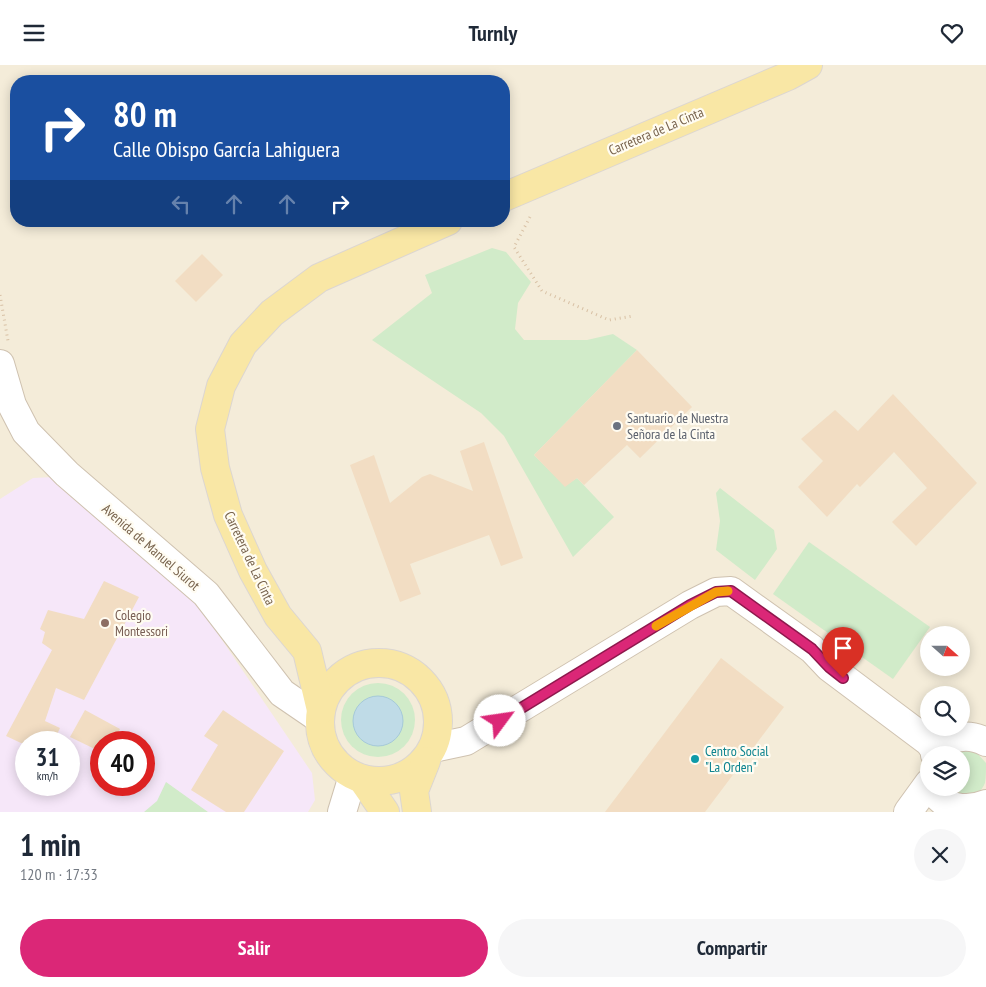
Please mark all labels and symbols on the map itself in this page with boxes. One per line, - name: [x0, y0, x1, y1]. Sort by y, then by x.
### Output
- street label: Carretera de La Cinta: [606, 103, 706, 159]
- place label: Santuario de Nuestra Señora de la Cinta: [627, 409, 728, 443]
- marker: Santuario de Nuestra Señora de la Cinta: [611, 420, 623, 432]
- street label: Avenida de Manuel Siurot: [98, 500, 204, 594]
- street label: Carretera de La Cinta: [220, 508, 280, 608]
- place label: Colegio Montessori: [115, 606, 168, 640]
- marker: Colegio Montessori: [99, 617, 111, 629]
- north arrow: [920, 626, 970, 676]
- pin: [822, 627, 864, 678]
- position arrow: [473, 694, 525, 746]
- speed limit sign: 40: [90, 731, 155, 796]
- place label: Centro Social "La Orden": [705, 742, 769, 776]
- marker: Centro Social "La Orden": [689, 753, 701, 765]

